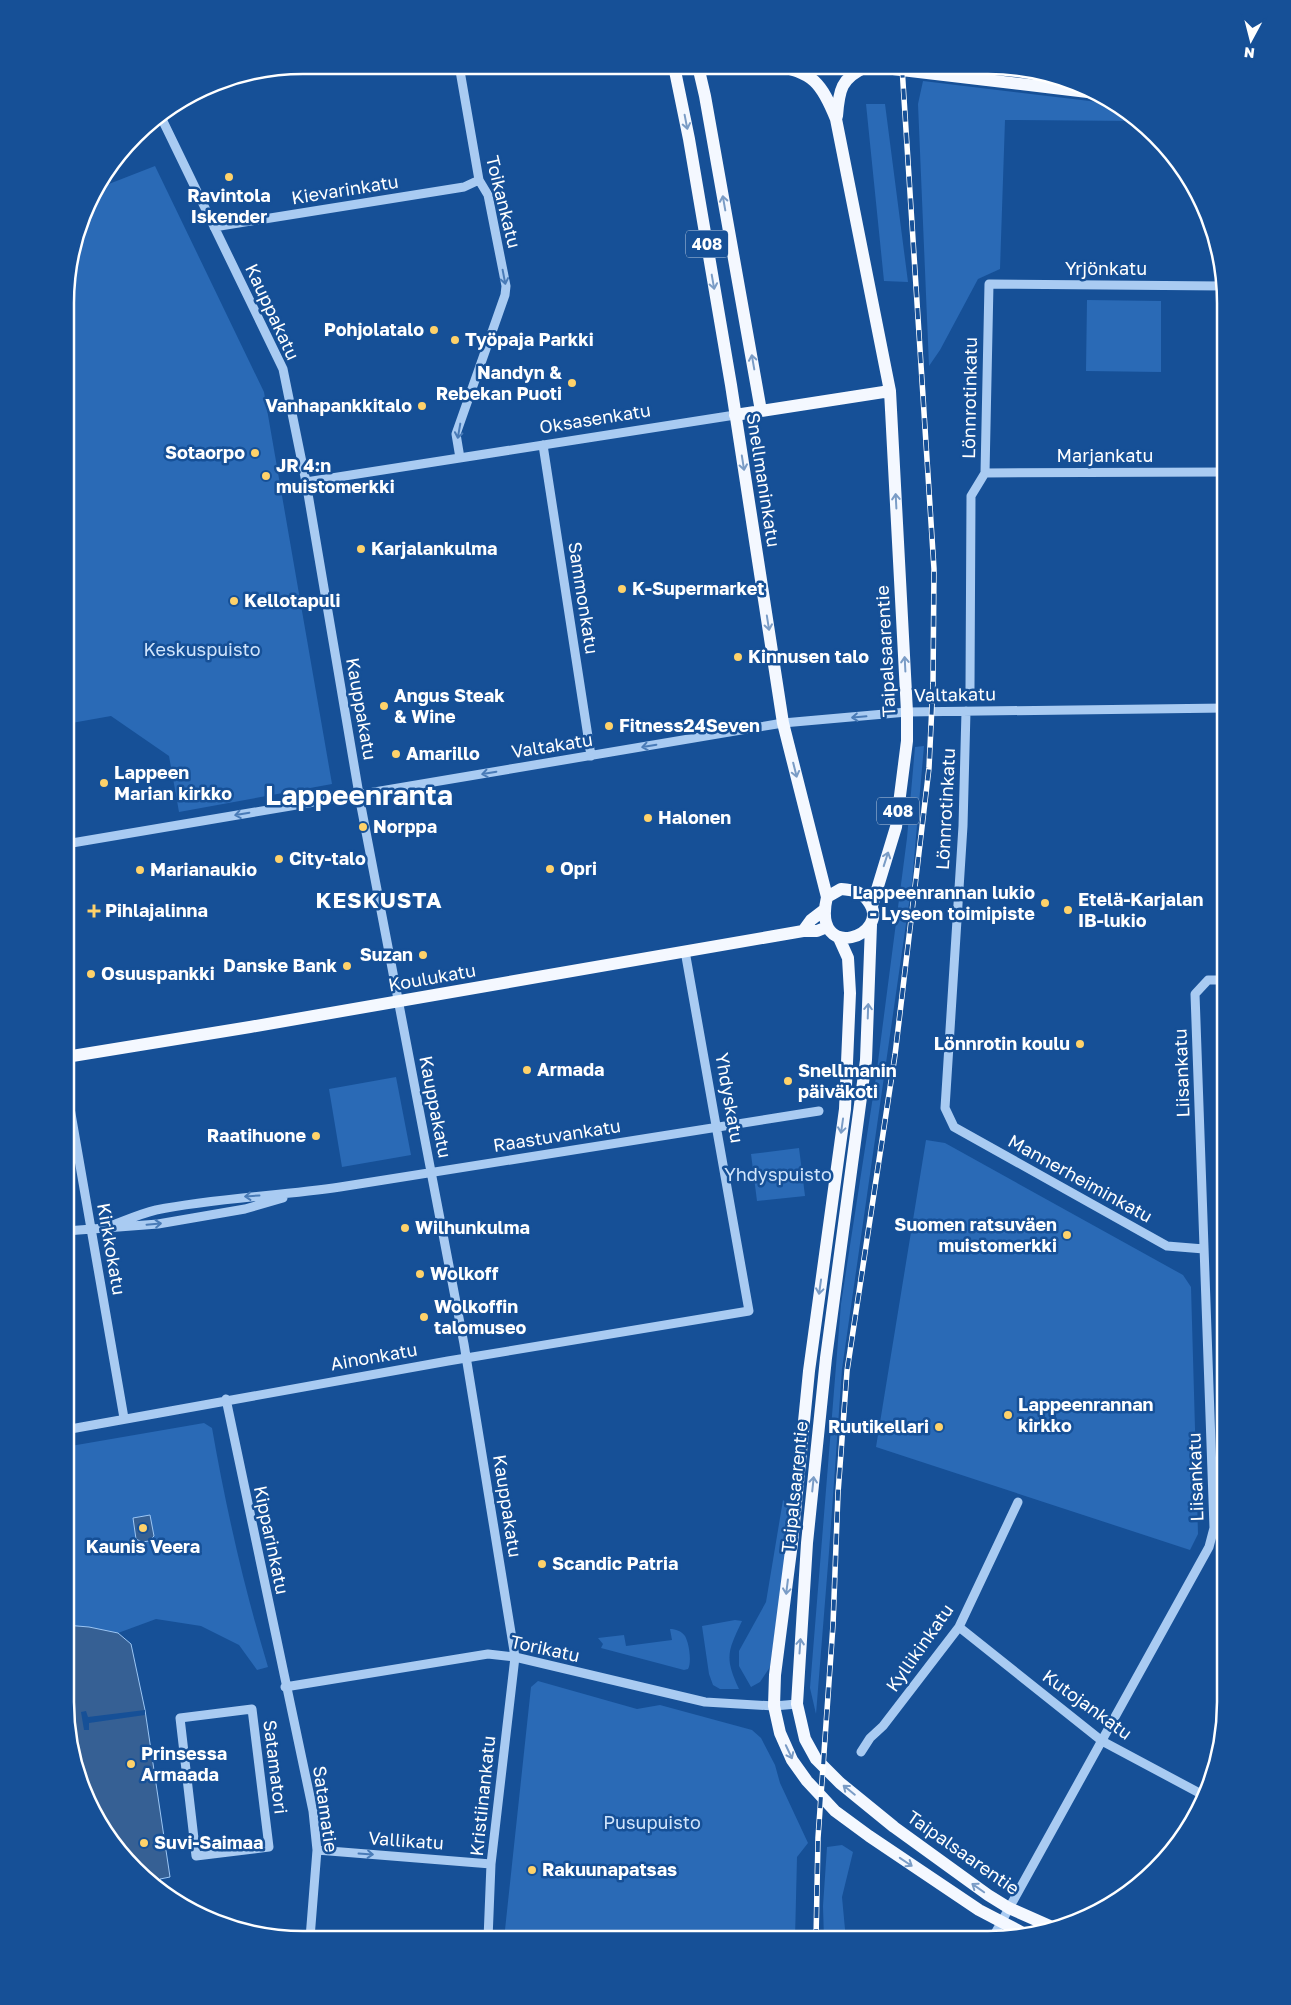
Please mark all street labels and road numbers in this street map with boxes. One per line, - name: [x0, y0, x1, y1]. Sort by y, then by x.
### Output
- street label: Toikankatu: [482, 153, 526, 250]
- street label: Kievarinkatu: [290, 170, 400, 208]
- road number: 408: [686, 230, 728, 258]
- street label: Yrjönkatu: [1065, 257, 1147, 279]
- street label: Kauppakatu: [241, 260, 305, 363]
- street label: Lönnrotinkatu: [957, 337, 981, 459]
- street label: Oksasenkatu: [538, 398, 652, 438]
- street label: Snellmaninkatu: [743, 411, 785, 549]
- street label: Marjankatu: [1057, 444, 1153, 466]
- street label: Sammonkatu: [564, 540, 604, 656]
- street label: Taipalsaarentie: [871, 585, 899, 718]
- street label: Kauppakatu: [342, 656, 382, 762]
- street label: Valtakatu: [914, 682, 996, 706]
- street label: Valtakatu: [510, 728, 594, 762]
- street label: Lönnrotinkatu: [931, 748, 959, 870]
- road number: 408: [877, 798, 919, 824]
- street label: Koulukatu: [386, 958, 477, 996]
- street label: Liisankatu: [1168, 1028, 1194, 1118]
- street label: Yhdyskatu: [711, 1051, 749, 1145]
- street label: Kauppakatu: [415, 1054, 457, 1160]
- street label: Raastuvankatu: [491, 1114, 622, 1156]
- street label: Mannerheiminkatu: [1005, 1129, 1156, 1227]
- street label: Kirkkokatu: [93, 1201, 131, 1297]
- street label: Ainonkatu: [329, 1338, 419, 1374]
- street label: Taipalsaarentie: [776, 1420, 812, 1554]
- street label: Liisankatu: [1182, 1432, 1208, 1522]
- street label: Kauppakatu: [489, 1453, 527, 1559]
- street label: Kipparinkatu: [250, 1483, 294, 1596]
- street label: Kyllikinkatu: [881, 1599, 958, 1696]
- street label: Torikatu: [509, 1630, 582, 1666]
- street label: Kutojankatu: [1039, 1664, 1137, 1744]
- street label: Satamatori: [259, 1719, 293, 1815]
- street label: Kristiinankatu: [465, 1735, 499, 1857]
- street label: Satamatie: [309, 1764, 343, 1854]
- street label: Taipalsaarentie: [903, 1805, 1024, 1899]
- street label: Vallikatu: [368, 1826, 445, 1854]

